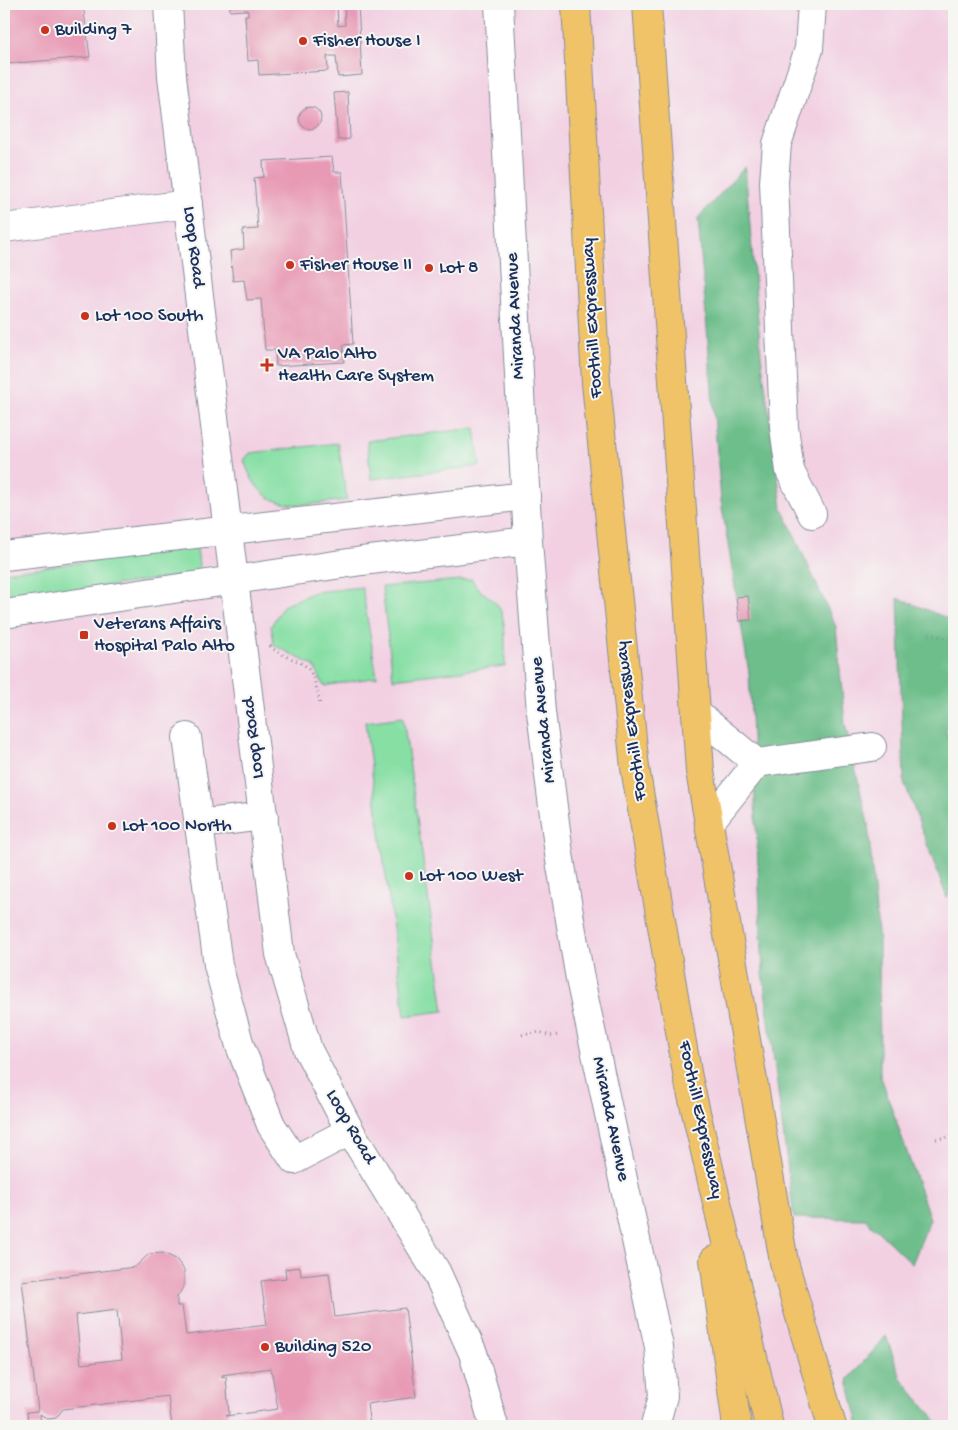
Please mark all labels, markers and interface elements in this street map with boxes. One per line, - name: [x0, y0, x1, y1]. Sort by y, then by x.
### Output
- place label: Building 7: [54, 19, 133, 42]
- marker: Building 7: [39, 24, 51, 36]
- place label: Fisher House I: [312, 30, 421, 53]
- marker: Fisher House I: [297, 35, 309, 47]
- street label: Loop Road: [177, 205, 210, 291]
- street label: Foothill Expressway: [577, 236, 609, 400]
- street label: Miranda Avenue: [501, 252, 531, 380]
- place label: Fisher House II: [299, 254, 412, 277]
- place label: Lot 8: [439, 257, 478, 280]
- marker: Fisher House II: [284, 259, 296, 271]
- marker: Lot 8: [423, 262, 435, 274]
- place label: Lot 100 South: [95, 305, 203, 328]
- marker: Lot 100 South: [79, 310, 91, 322]
- place label: VA Palo Alto Health Care System: [277, 343, 434, 388]
- marker: VA Palo Alto Health Care System: [260, 358, 274, 372]
- place label: Veterans Affairs Hospital Palo Alto: [93, 613, 235, 658]
- marker: Veterans Affairs Hospital Palo Alto: [78, 629, 90, 641]
- street label: Foothill Expressway: [611, 639, 653, 803]
- street label: Miranda Avenue: [526, 655, 562, 784]
- street label: Loop Road: [237, 694, 270, 780]
- place label: Lot 100 North: [122, 815, 232, 838]
- marker: Lot 100 North: [106, 820, 118, 832]
- place label: Lot 100 West: [419, 865, 525, 888]
- marker: Lot 100 West: [403, 870, 415, 882]
- street label: Foothill Expressway: [672, 1038, 728, 1202]
- street label: Miranda Avenue: [586, 1055, 634, 1184]
- street label: Loop Road: [320, 1086, 381, 1170]
- place label: Building 520: [274, 1336, 372, 1359]
- marker: Building 520: [259, 1341, 271, 1353]

